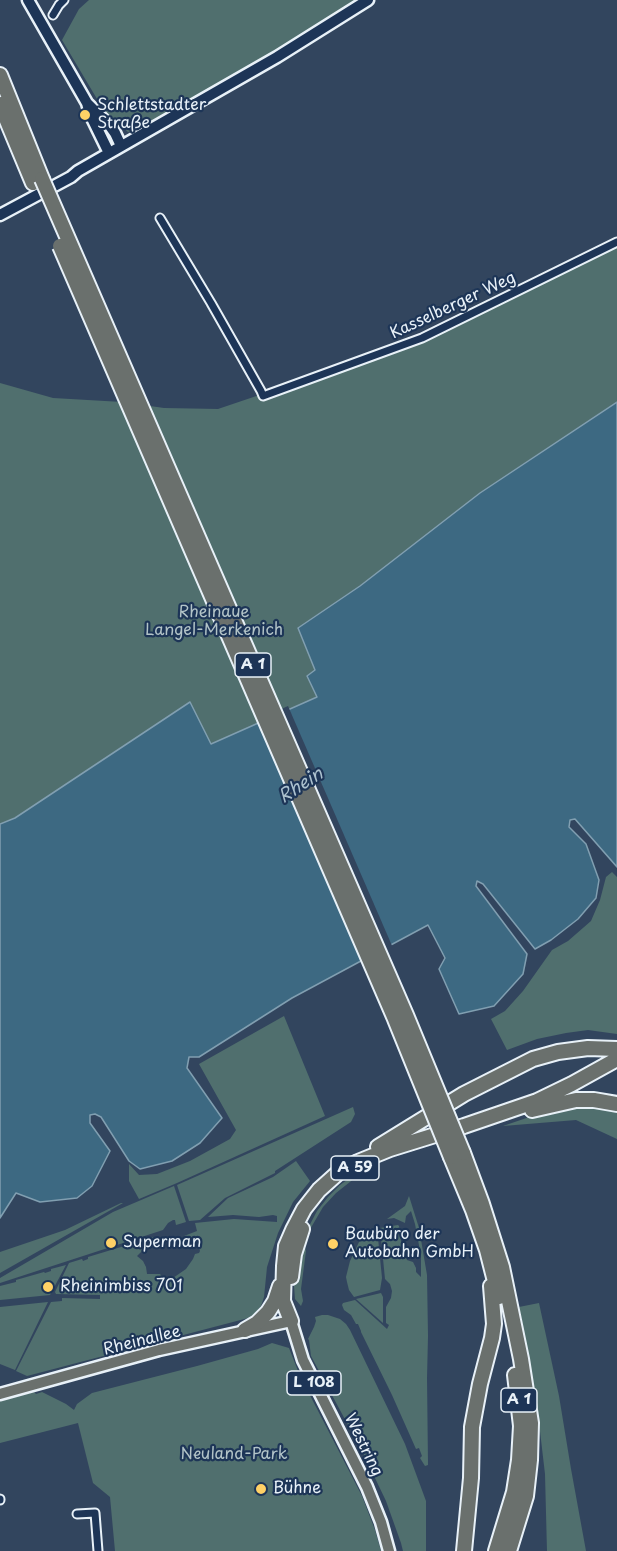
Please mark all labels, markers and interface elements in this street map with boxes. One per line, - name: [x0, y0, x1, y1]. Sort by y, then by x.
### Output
- place label: Schlettstadter Straße: [97, 96, 206, 134]
- marker: Schlettstadter Straße: [78, 108, 92, 122]
- street label: Kasselberger Weg: [387, 269, 519, 343]
- park label: Rheinaue Langel-Merkenich: [145, 603, 283, 641]
- road number: A 1: [235, 653, 271, 677]
- water label: Rhein: [275, 764, 327, 808]
- road number: A 59: [331, 1156, 379, 1180]
- place label: Baubüro der Autobahn GmbH: [345, 1225, 474, 1263]
- place label: Superman: [123, 1233, 201, 1253]
- marker: Superman: [104, 1236, 118, 1250]
- marker: Baubüro der Autobahn GmbH: [326, 1237, 340, 1251]
- place label: Rheinimbiss 701: [60, 1277, 182, 1297]
- marker: Rheinimbiss 701: [41, 1280, 55, 1294]
- street label: Rheinallee: [101, 1322, 183, 1360]
- road number: L 108: [287, 1371, 341, 1395]
- road number: A 1: [501, 1388, 537, 1412]
- street label: Westring: [340, 1410, 386, 1480]
- park label: Neuland-Park: [181, 1445, 287, 1465]
- place label: Bühne: [273, 1479, 321, 1499]
- marker: Bühne: [254, 1482, 268, 1496]

